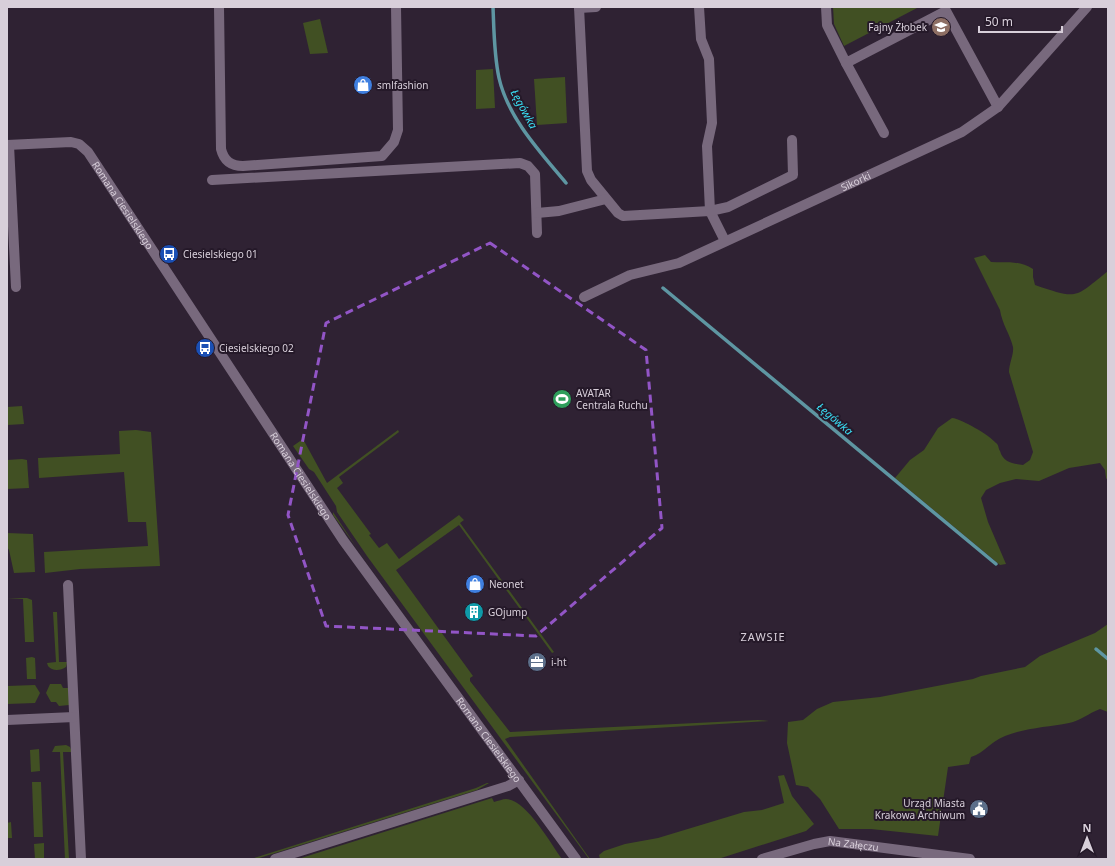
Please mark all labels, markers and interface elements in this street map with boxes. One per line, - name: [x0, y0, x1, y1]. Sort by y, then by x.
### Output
- scale bar: [979, 8, 1062, 34]
- text: 50 m: [985, 13, 1013, 30]
- school or university icon: Fajny Żłobek: [930, 16, 952, 38]
- place label: Fajny Żłobek: [868, 20, 928, 34]
- shop icon: smlfashion: [352, 74, 374, 96]
- place label: smlfashion: [377, 78, 429, 92]
- water label: Łęgówka: [508, 86, 542, 132]
- street label: Romana Ciesielskiego: [89, 159, 157, 252]
- street label: Sikorki: [838, 168, 873, 194]
- bus stop icon: Ciesielskiego 01: [158, 243, 180, 265]
- place label: Ciesielskiego 01: [183, 247, 258, 261]
- bus stop icon: Ciesielskiego 02: [194, 337, 216, 359]
- place label: Ciesielskiego 02: [219, 341, 294, 355]
- place label: AVATAR Centrala Ruchu: [576, 386, 648, 412]
- sports icon: AVATAR Centrala Ruchu: [551, 388, 573, 410]
- water label: Łęgówka: [814, 399, 857, 439]
- street label: Romana Ciesielskiego: [267, 429, 335, 523]
- shop icon: Neonet: [464, 573, 486, 595]
- place label: Neonet: [489, 577, 524, 591]
- building icon: GOjump: [463, 601, 485, 623]
- place label: GOjump: [488, 605, 527, 619]
- district label: ZAWSIE: [741, 629, 786, 644]
- office icon: i-ht: [526, 651, 548, 673]
- place label: i-ht: [551, 655, 567, 669]
- street label: Romana Ciesielskiego: [453, 694, 525, 785]
- place label: Urząd Miasta Krakowa Archiwum: [875, 796, 965, 822]
- public building icon: Urząd Miasta Krakowa Archiwum: [968, 798, 990, 820]
- north arrow: [1067, 818, 1107, 858]
- text: N: [1083, 820, 1091, 835]
- street label: Na Załęczu: [827, 834, 880, 854]

